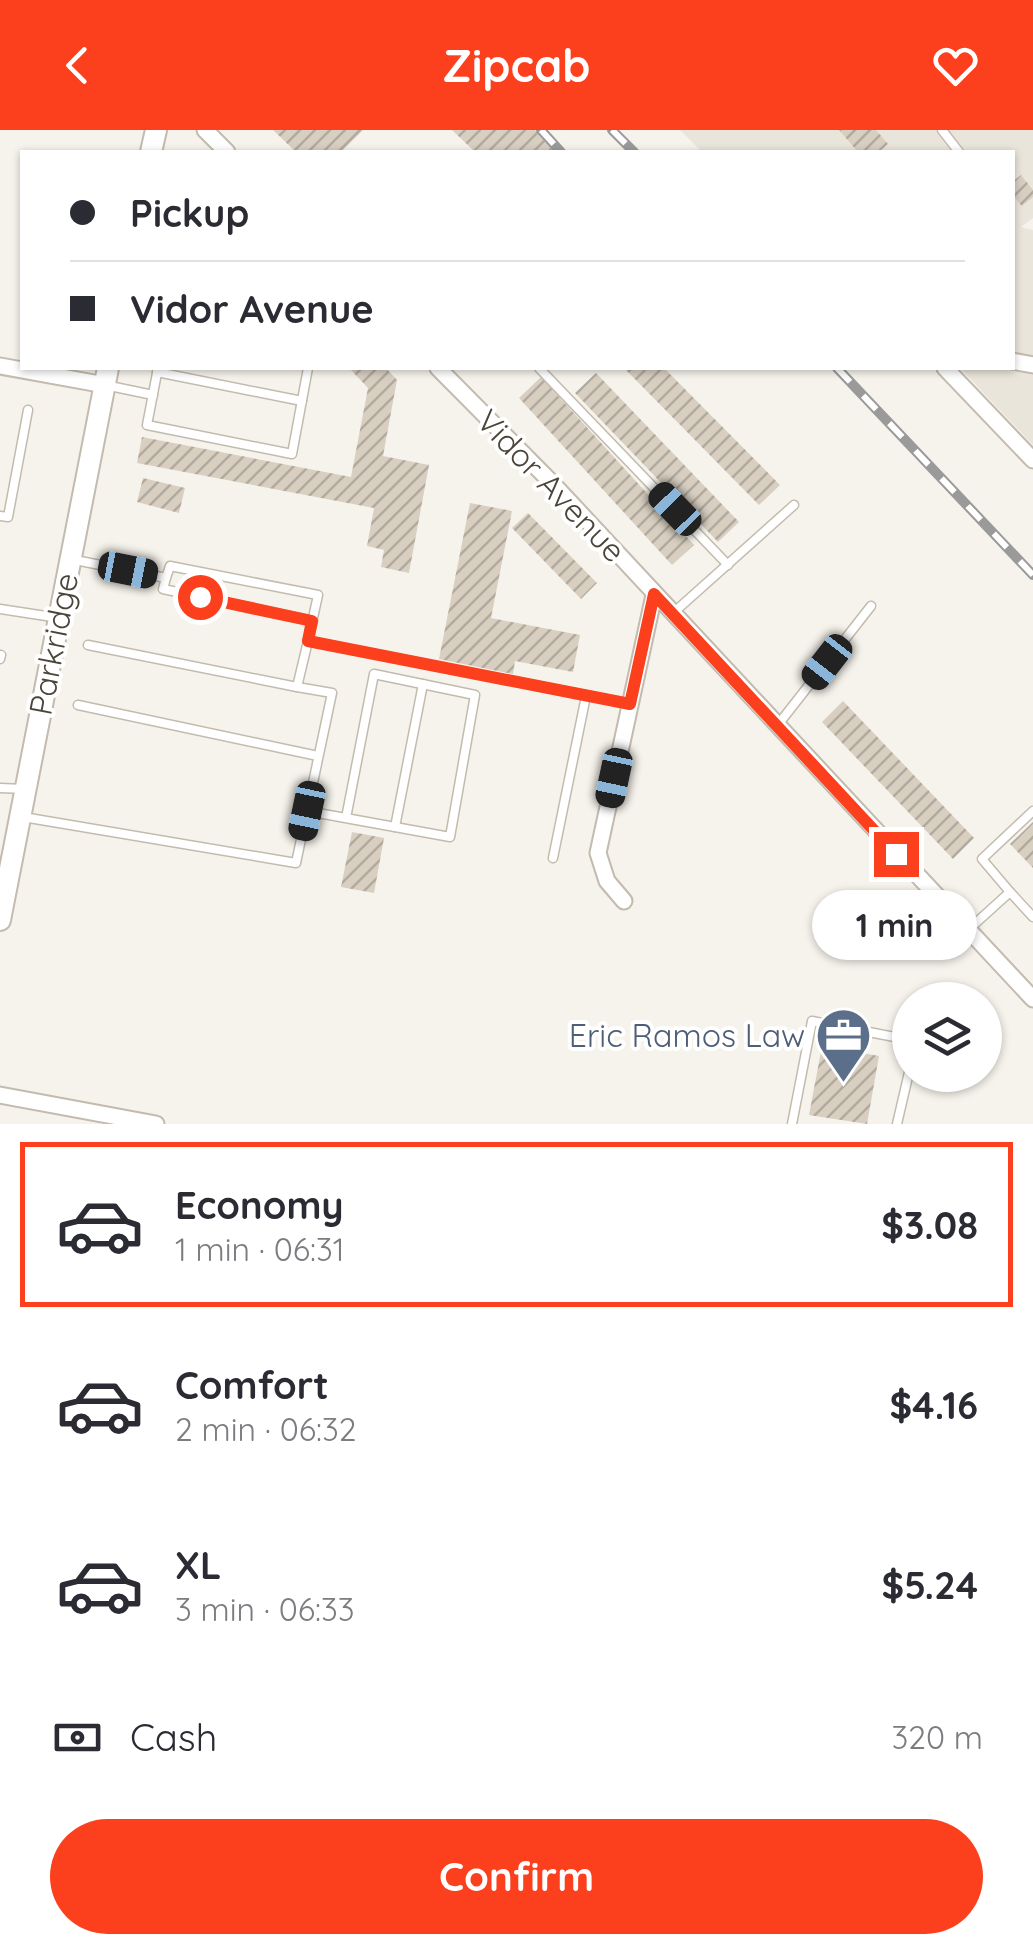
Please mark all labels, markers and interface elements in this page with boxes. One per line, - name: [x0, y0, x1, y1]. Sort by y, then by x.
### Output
- text: Zipcab: [443, 37, 590, 93]
- icon: back: [50, 38, 105, 93]
- icon: heart: [928, 38, 983, 93]
- text: Pickup: [130, 189, 249, 237]
- text: Vidor Avenue: [130, 285, 374, 333]
- street label: Vidor Avenue: [469, 400, 635, 570]
- car: [643, 477, 707, 541]
- car: [96, 550, 160, 590]
- street label: Parkridge: [20, 569, 86, 718]
- route start: [178, 575, 223, 620]
- car: [797, 629, 857, 695]
- car: [593, 746, 635, 810]
- car: [286, 779, 328, 843]
- route end: [874, 832, 919, 877]
- callout: 1 min: [814, 889, 978, 959]
- text: 1 min: [856, 905, 933, 945]
- map controls: [892, 982, 1002, 1092]
- button: layers: [892, 982, 1002, 1092]
- office icon: Eric Ramos Law: [814, 1006, 874, 1085]
- place label: Eric Ramos Law: [569, 1015, 805, 1055]
- icon: car: [55, 1180, 145, 1270]
- text: Economy: [175, 1181, 344, 1229]
- text: $3.08: [881, 1201, 978, 1249]
- text: 1 min · 06:31: [175, 1229, 345, 1269]
- icon: car: [55, 1360, 145, 1450]
- text: Comfort: [175, 1361, 329, 1409]
- text: $4.16: [890, 1381, 978, 1429]
- text: 2 min · 06:32: [175, 1409, 356, 1449]
- icon: car: [55, 1540, 145, 1630]
- text: XL: [175, 1541, 221, 1589]
- text: $5.24: [882, 1561, 978, 1609]
- text: 3 min · 06:33: [175, 1589, 355, 1629]
- icon: cash: [50, 1710, 105, 1765]
- text: Cash: [130, 1713, 217, 1761]
- text: 320 m: [892, 1717, 983, 1757]
- button: Confirm: [50, 1819, 983, 1934]

